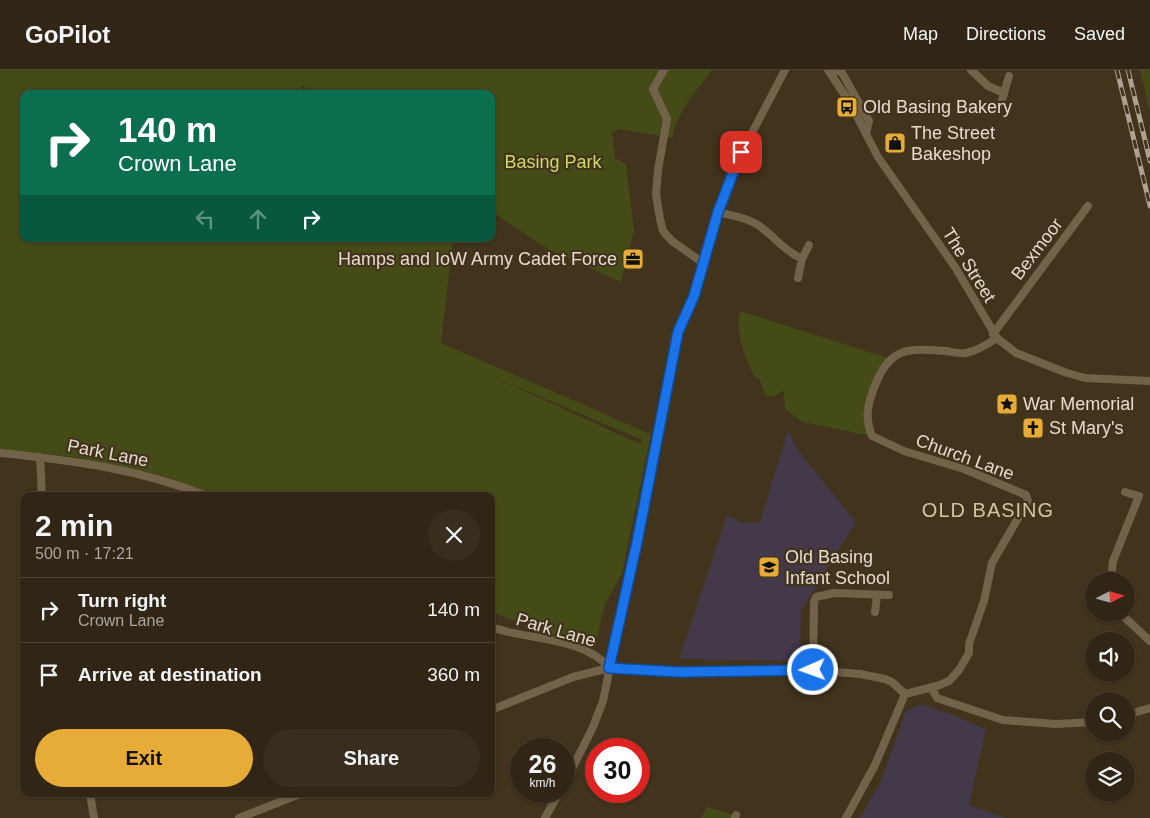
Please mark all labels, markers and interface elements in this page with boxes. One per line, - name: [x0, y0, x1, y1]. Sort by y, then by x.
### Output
- text: GoPilot: [25, 21, 110, 48]
- text: Map: [903, 24, 938, 44]
- text: Directions: [966, 24, 1046, 44]
- text: Saved: [1074, 24, 1125, 44]
- bus stop icon: Old Basing Bakery: [835, 95, 859, 119]
- place label: Old Basing Bakery: [863, 97, 1012, 117]
- icon: right: [35, 110, 100, 175]
- text: 140 m: [118, 110, 217, 149]
- place label: The Street Bakeshop: [911, 123, 995, 164]
- pin: [720, 131, 762, 173]
- shop icon: The Street Bakeshop: [883, 131, 907, 155]
- icon: arrive: [727, 138, 755, 166]
- text: Crown Lane: [118, 151, 237, 176]
- park label: Basing Park: [504, 152, 603, 172]
- icon: left: [191, 205, 219, 233]
- icon: ahead: [244, 205, 272, 233]
- icon: right: [297, 205, 325, 233]
- street label: Bexmoor: [1007, 214, 1067, 284]
- street label: The Street: [938, 224, 1000, 306]
- office icon: Hamps and IoW Army Cadet Force: [621, 247, 645, 271]
- place label: Hamps and IoW Army Cadet Force: [338, 249, 617, 269]
- place icon: War Memorial: [995, 392, 1019, 416]
- place label: War Memorial: [1023, 394, 1134, 414]
- church icon: St Mary's: [1021, 416, 1045, 440]
- place label: St Mary's: [1049, 418, 1123, 438]
- street label: Church Lane: [913, 430, 1017, 484]
- street label: Park Lane: [66, 435, 150, 471]
- district label: OLD BASING: [922, 499, 1054, 521]
- text: 2 min: [35, 509, 113, 542]
- button: close: [428, 509, 480, 561]
- text: 500 m · 17:21: [35, 545, 134, 562]
- place label: Old Basing Infant School: [785, 547, 890, 588]
- school or university icon: Old Basing Infant School: [757, 555, 781, 579]
- north arrow: [1085, 572, 1135, 622]
- map controls: [1085, 572, 1135, 802]
- text: Turn right: [78, 590, 166, 611]
- icon: right: [35, 596, 63, 624]
- text: 140 m: [427, 599, 480, 620]
- street label: Park Lane: [514, 609, 598, 651]
- text: Crown Lane: [78, 612, 164, 629]
- button: sound: [1085, 632, 1135, 682]
- position arrow: [786, 643, 838, 695]
- icon: arrive: [35, 661, 63, 689]
- text: Arrive at destination: [78, 664, 262, 685]
- text: 360 m: [427, 664, 480, 685]
- button: search: [1085, 692, 1135, 742]
- button: Exit: [35, 729, 253, 787]
- button: Share: [263, 729, 480, 787]
- speed limit sign: 30: [585, 738, 650, 803]
- text: 26: [529, 750, 556, 778]
- button: layers: [1085, 752, 1135, 802]
- text: km/h: [529, 776, 556, 790]

